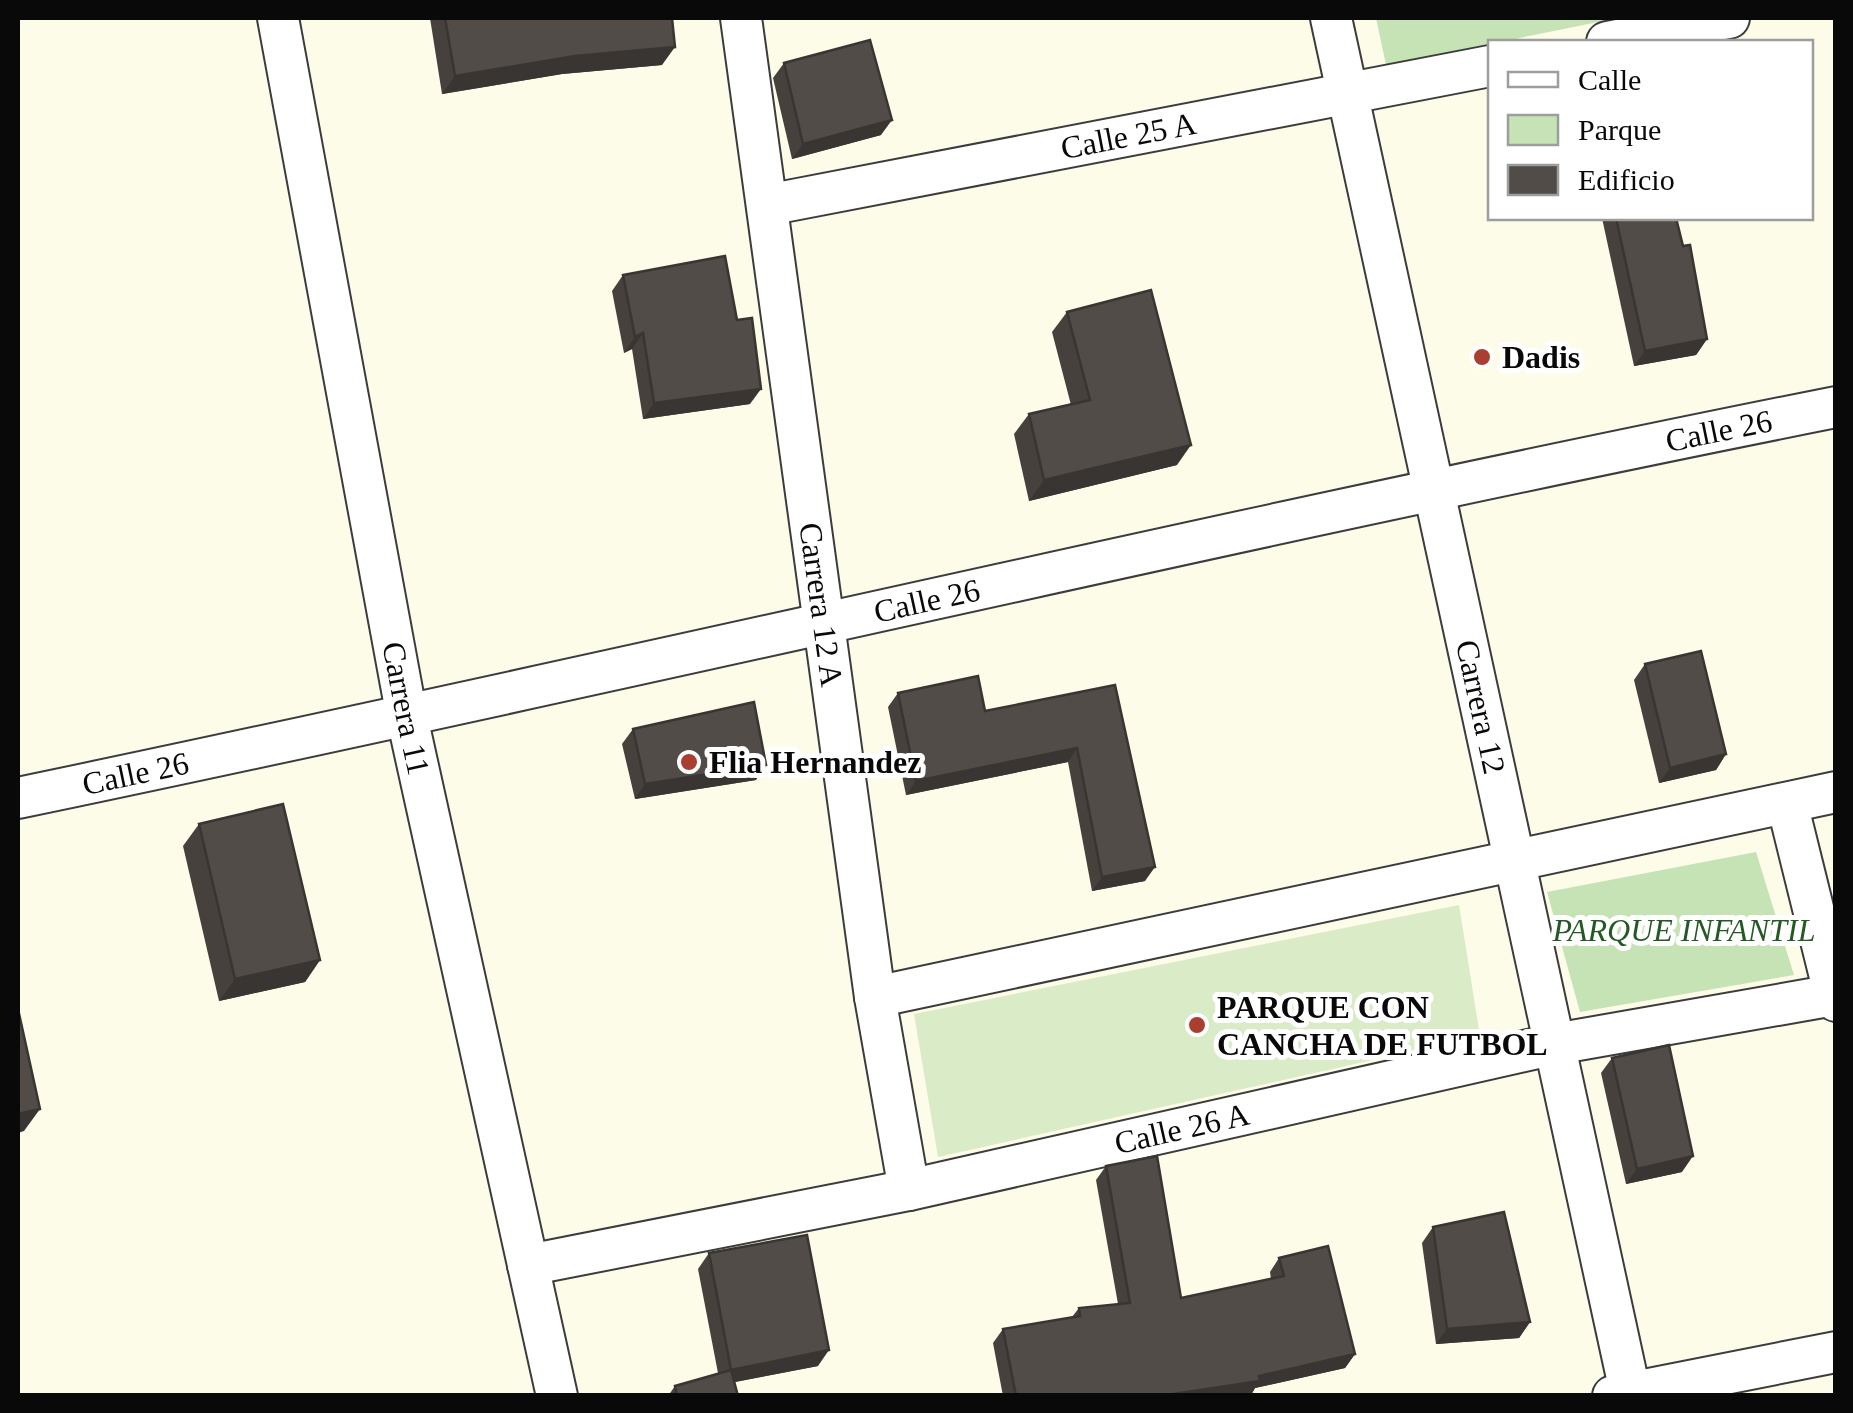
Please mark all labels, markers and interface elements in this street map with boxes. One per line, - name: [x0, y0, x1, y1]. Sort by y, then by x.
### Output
- legend: [1488, 40, 1813, 220]
- text: Calle: [1578, 63, 1641, 96]
- street label: Calle 25 A: [1058, 105, 1199, 166]
- text: Parque: [1578, 113, 1661, 146]
- text: Edificio: [1578, 163, 1675, 196]
- place label: Dadis: [1502, 339, 1580, 375]
- marker: Dadis: [1471, 346, 1493, 368]
- street label: Calle 26: [1662, 402, 1775, 459]
- street label: Carrera 12 A: [792, 520, 850, 689]
- street label: Calle 26: [870, 571, 983, 630]
- street label: Carrera 12: [1449, 637, 1513, 777]
- street label: Carrera 11: [375, 639, 437, 778]
- place label: Flia Hernandez: [709, 744, 921, 780]
- street label: Calle 26: [79, 745, 192, 802]
- marker: Flia Hernandez: [678, 751, 700, 773]
- park label: PARQUE INFANTIL: [1552, 912, 1815, 948]
- place label: PARQUE CON CANCHA DE FUTBOL: [1217, 989, 1548, 1062]
- marker: PARQUE CON CANCHA DE FUTBOL: [1186, 1014, 1208, 1036]
- street label: Calle 26 A: [1111, 1096, 1253, 1161]

